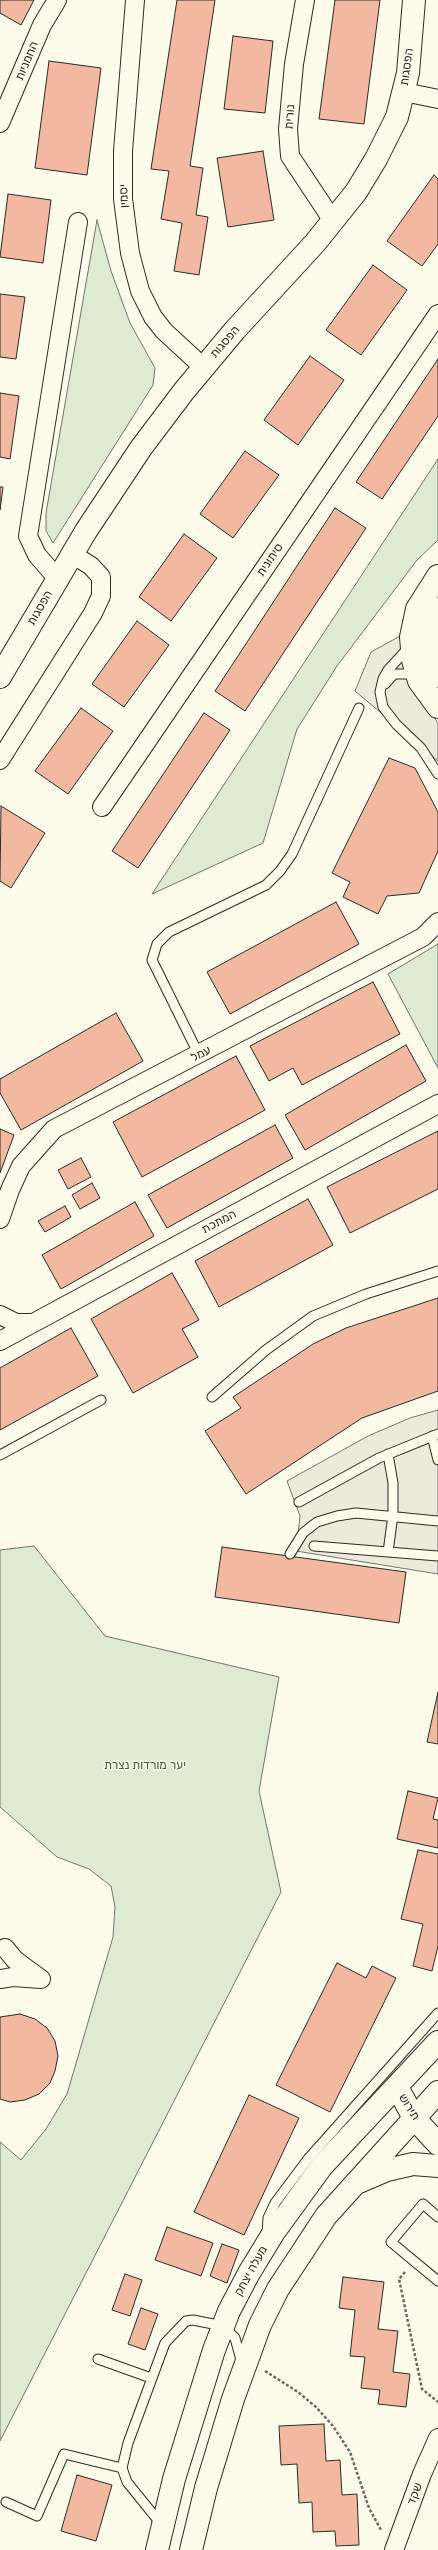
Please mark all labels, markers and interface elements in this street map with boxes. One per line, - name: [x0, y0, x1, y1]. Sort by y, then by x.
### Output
- street label: החמניות: [12, 39, 42, 83]
- street label: הפסגות: [397, 47, 417, 87]
- street label: נורית: [282, 104, 298, 130]
- street label: יסמין: [116, 184, 132, 208]
- street label: הפסגות: [207, 323, 243, 361]
- street label: סיתונית: [254, 541, 286, 579]
- street label: הפסגות: [24, 588, 56, 628]
- street label: עמל: [189, 1043, 213, 1065]
- street label: המתכת: [199, 1207, 239, 1237]
- park label: יער מורדות נצרת: [104, 1759, 186, 1773]
- street label: תירוש: [395, 2091, 423, 2123]
- street label: מעלה יצחק: [231, 2243, 271, 2299]
- street label: שקד: [404, 2481, 426, 2507]

